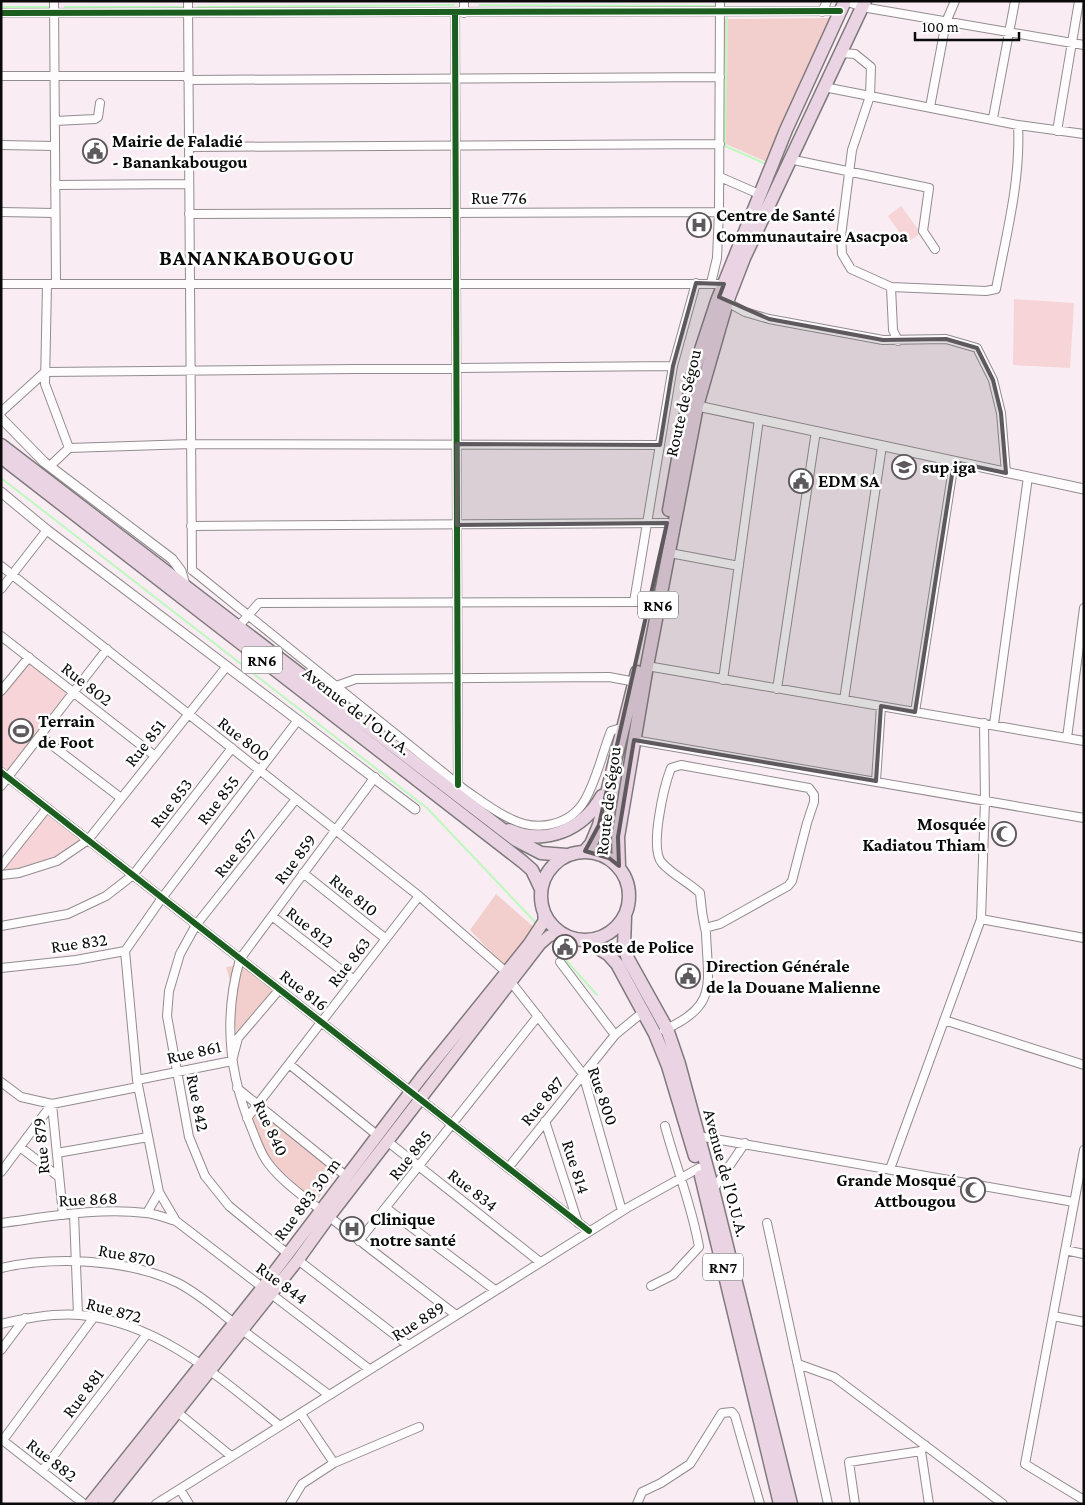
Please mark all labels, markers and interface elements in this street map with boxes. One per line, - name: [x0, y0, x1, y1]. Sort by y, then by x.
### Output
- scale bar: [915, 10, 1019, 42]
- text: 100 m: [922, 19, 959, 35]
- place label: Mairie de Faladié - Banankabougou: [112, 131, 248, 172]
- public building icon: Mairie de Faladié - Banankabougou: [82, 138, 108, 164]
- street label: Rue 776: [471, 188, 527, 208]
- place label: Centre de Santé Communautaire Asacpoa: [716, 205, 908, 246]
- hospital icon: Centre de Santé Communautaire Asacpoa: [686, 212, 712, 238]
- district label: BANANKABOUGOU: [159, 245, 355, 270]
- street label: Route de Ségou: [661, 347, 705, 459]
- school or university icon: sup iga: [891, 454, 917, 480]
- place label: sup iga: [922, 457, 976, 477]
- public building icon: EDM SA: [788, 468, 814, 494]
- place label: EDM SA: [818, 471, 880, 491]
- road number: RN6: [638, 592, 678, 618]
- road number: RN6: [242, 646, 282, 674]
- street label: Rue 802: [58, 658, 116, 710]
- street label: Avenue de l'O.U.A.: [299, 663, 415, 759]
- place label: Terrain de Foot: [38, 711, 95, 752]
- street label: Rue 800: [214, 712, 274, 766]
- street label: Rue 851: [120, 715, 170, 771]
- sports icon: Terrain de Foot: [8, 718, 34, 744]
- street label: Route de Ségou: [591, 745, 625, 857]
- street label: Rue 855: [193, 771, 243, 829]
- street label: Rue 853: [146, 774, 196, 832]
- place label: Mosquée Kadiatou Thiam: [862, 814, 987, 855]
- mosque icon: Mosquée Kadiatou Thiam: [991, 821, 1017, 847]
- street label: Rue 857: [210, 825, 260, 881]
- street label: Rue 859: [270, 830, 320, 888]
- street label: Rue 810: [326, 869, 382, 921]
- street label: Rue 812: [282, 902, 338, 952]
- street label: Rue 832: [49, 929, 109, 957]
- street label: Rue 863: [323, 933, 375, 991]
- public building icon: Poste de Police: [552, 934, 578, 960]
- place label: Poste de Police: [582, 937, 694, 957]
- place label: Direction Générale de la Douane Malienne: [706, 956, 880, 997]
- public building icon: Direction Générale de la Douane Malienne: [675, 963, 701, 989]
- street label: Rue 816: [276, 965, 332, 1015]
- street label: Rue 861: [165, 1036, 223, 1068]
- street label: Rue 800: [584, 1064, 622, 1128]
- street label: Rue 887: [516, 1072, 568, 1130]
- street label: Rue 842: [183, 1073, 213, 1133]
- street label: Rue 840: [249, 1097, 293, 1159]
- street label: Avenue de l'O.U.A.: [699, 1107, 753, 1239]
- street label: Rue 879: [29, 1117, 53, 1175]
- street label: Rue 885: [384, 1126, 436, 1184]
- street label: Rue 814: [558, 1138, 594, 1196]
- street label: Rue 883 30 m: [270, 1153, 345, 1244]
- street label: Rue 834: [444, 1164, 502, 1216]
- place label: Grande Mosqué Attbougou: [836, 1170, 957, 1211]
- mosque icon: Grande Mosqué Attbougou: [960, 1177, 986, 1203]
- street label: Rue 868: [58, 1187, 118, 1211]
- place label: Clinique notre santé: [370, 1209, 456, 1250]
- hospital icon: Clinique notre santé: [339, 1216, 365, 1242]
- street label: Rue 870: [97, 1240, 157, 1270]
- road number: RN7: [703, 1254, 743, 1280]
- street label: Rue 844: [252, 1258, 312, 1308]
- street label: Rue 872: [84, 1293, 144, 1327]
- street label: Rue 889: [388, 1297, 448, 1345]
- street label: Rue 881: [58, 1365, 108, 1421]
- street label: Rue 882: [23, 1434, 81, 1486]

